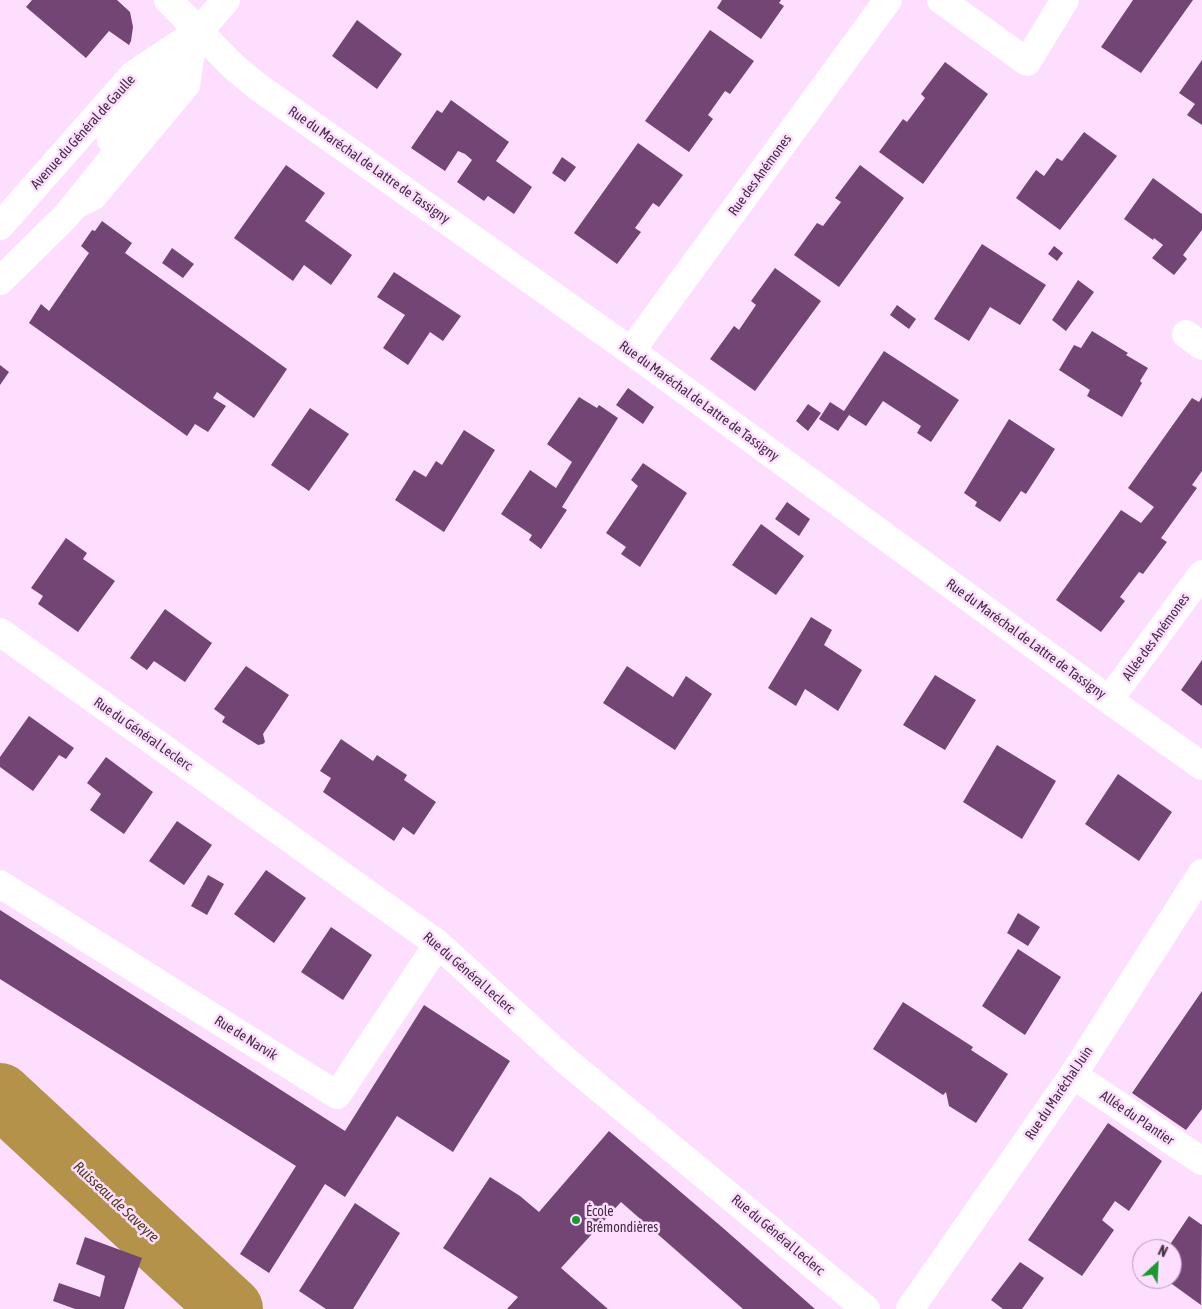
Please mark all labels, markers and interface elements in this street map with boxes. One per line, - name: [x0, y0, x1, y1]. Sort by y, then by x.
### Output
- street label: Avenue du Général de Gaulle: [27, 71, 139, 193]
- street label: Rue du Maréchal de Lattre de Tassigny: [285, 103, 453, 227]
- street label: Rue des Anémones: [725, 131, 795, 219]
- street label: Rue du Maréchal de Lattre de Tassigny: [616, 337, 782, 465]
- street label: Rue du Maréchal de Lattre de Tassigny: [943, 575, 1109, 703]
- street label: Allée des Anémones: [1119, 590, 1193, 684]
- street label: Rue du Général Leclerc: [91, 694, 195, 774]
- street label: Rue du Général Leclerc: [420, 928, 518, 1018]
- street label: Rue de Narvik: [211, 1012, 281, 1064]
- street label: Rue du Maréchal Juin: [1022, 1043, 1096, 1143]
- street label: Allée du Plantier: [1097, 1087, 1177, 1149]
- water label: Ruisseau de Saveyre: [69, 1158, 163, 1246]
- street label: Rue du Général Leclerc: [728, 1191, 828, 1279]
- place label: École Brémondières: [586, 1204, 658, 1236]
- marker: École Brémondières: [570, 1214, 582, 1226]
- north arrow: [1132, 1239, 1182, 1289]
- text: N: [1156, 1242, 1170, 1260]

